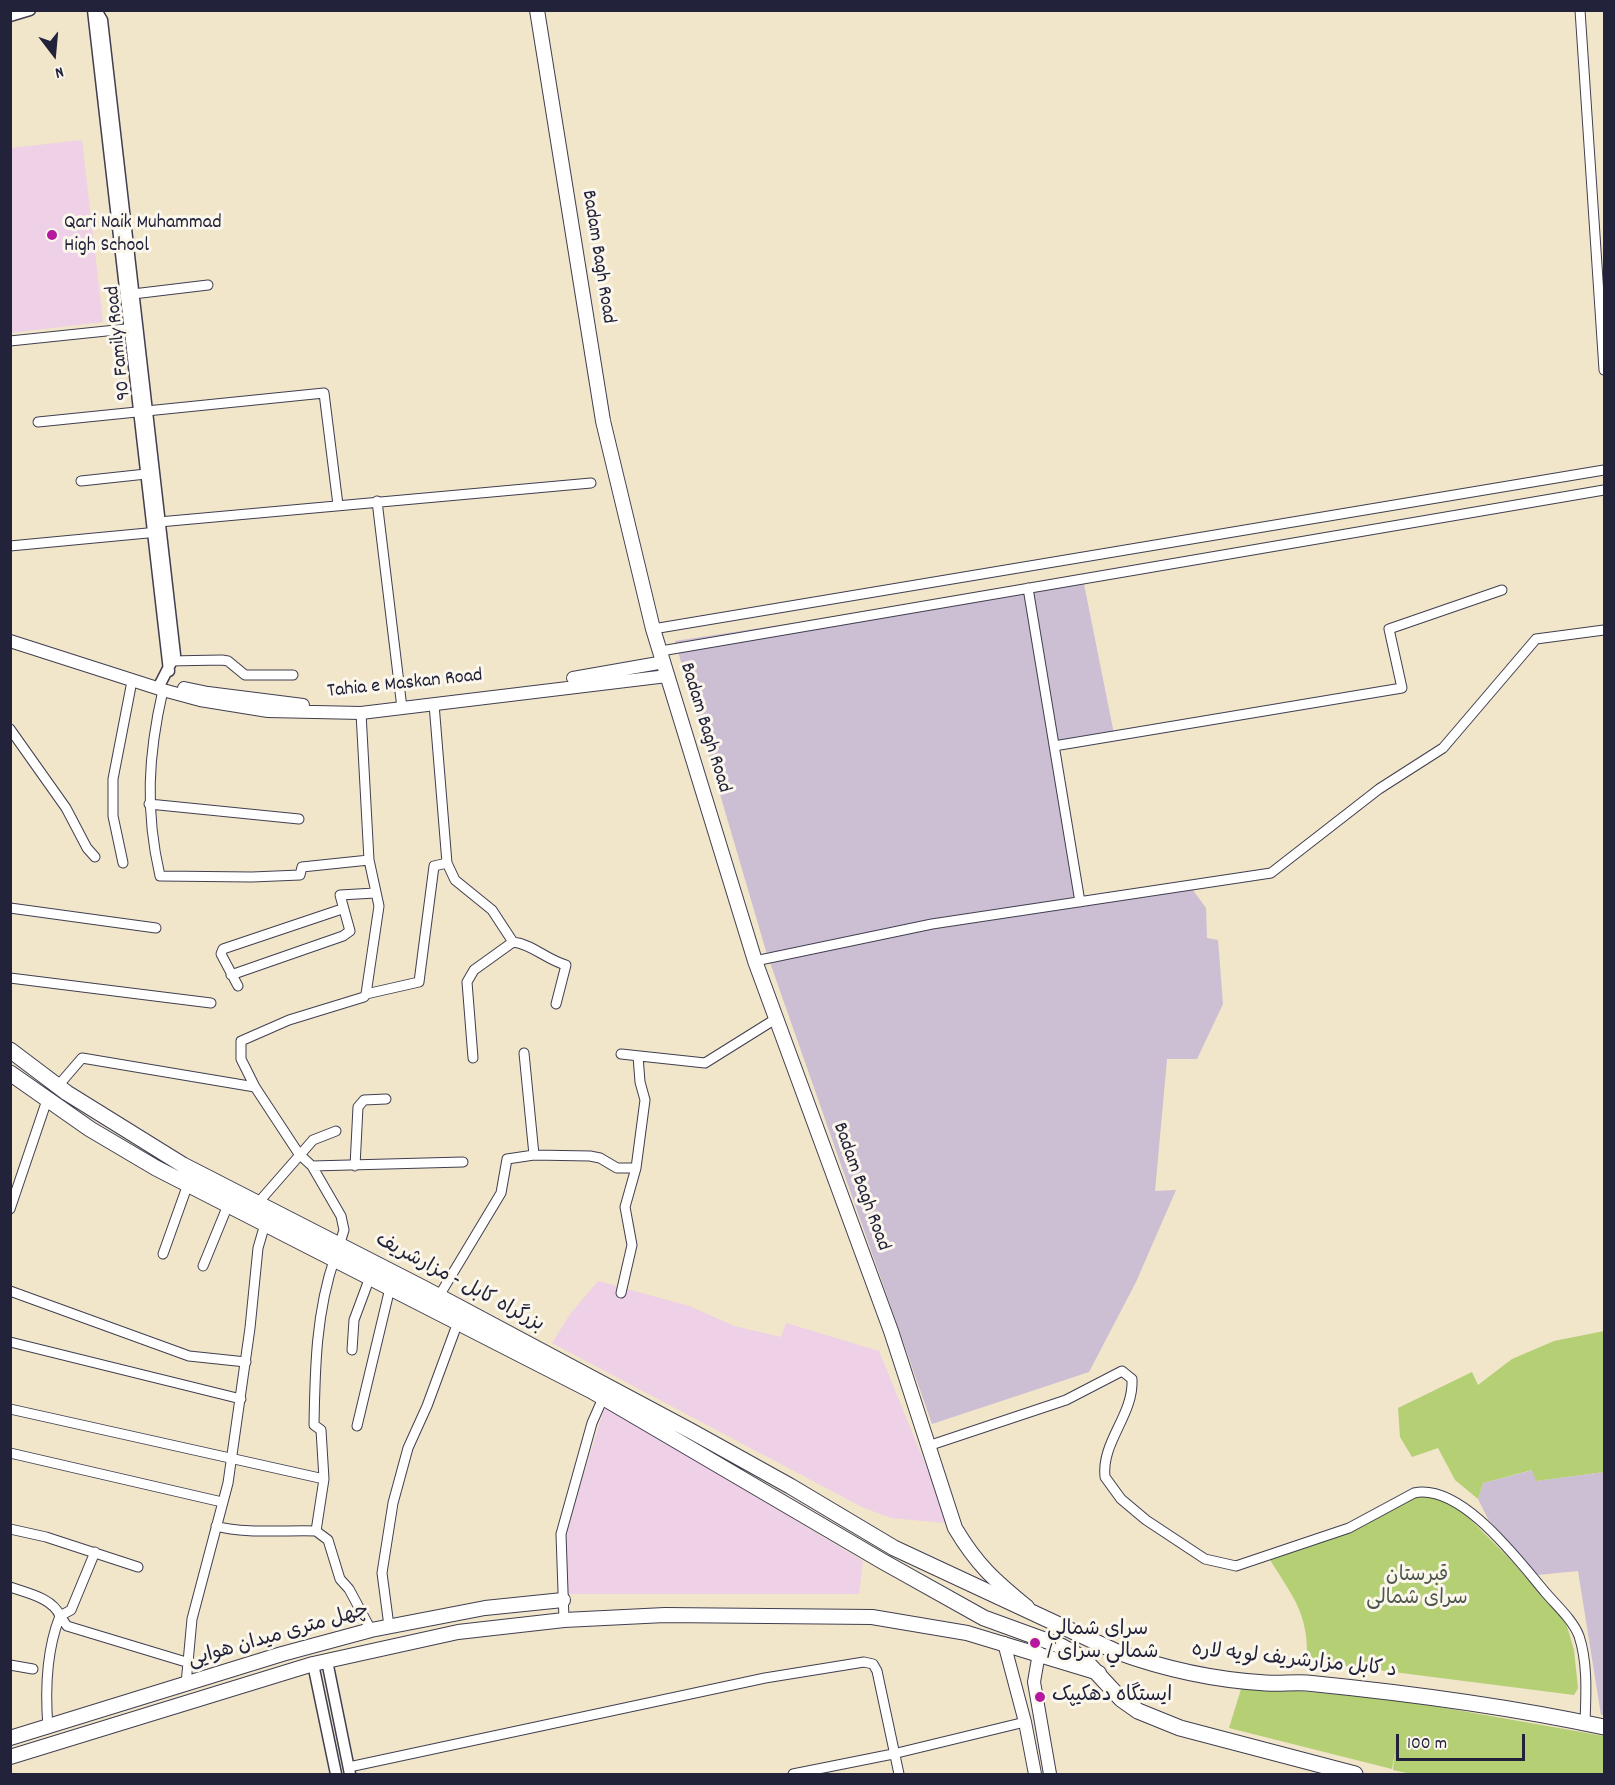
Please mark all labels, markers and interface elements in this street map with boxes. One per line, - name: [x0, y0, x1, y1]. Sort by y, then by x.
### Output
- north arrow: [24, 24, 84, 84]
- text: N: [52, 60, 66, 84]
- street label: Badam Bagh Road: [575, 189, 619, 325]
- place label: Qari Naik Muhammad High School: [64, 212, 222, 259]
- marker: Qari Naik Muhammad High School: [45, 228, 59, 242]
- street label: 90 Family Road: [102, 284, 138, 402]
- street label: Badam Bagh Road: [673, 660, 735, 796]
- street label: Tahia e Maskan Road: [326, 665, 484, 705]
- street label: Badam Bagh Road: [826, 1120, 894, 1254]
- street label: بزرگراه کابل - مزارشریف: [370, 1229, 548, 1339]
- park label: قبرستان سرای شمالی: [1366, 1565, 1468, 1612]
- street label: چهل متری میدان هوایی: [186, 1600, 372, 1674]
- place label: سرای شمالي / شمالي سرای: [1047, 1619, 1159, 1666]
- marker: سرای شمالي / شمالي سرای: [1028, 1636, 1042, 1650]
- street label: د کابل مزارشریف لویه لاره: [1190, 1639, 1398, 1685]
- place label: ایستگاه دهکیپک: [1052, 1685, 1172, 1709]
- marker: ایستگاه دهکیپک: [1033, 1690, 1047, 1704]
- scale bar: [1399, 1722, 1528, 1760]
- text: 100 m: [1407, 1732, 1447, 1757]

